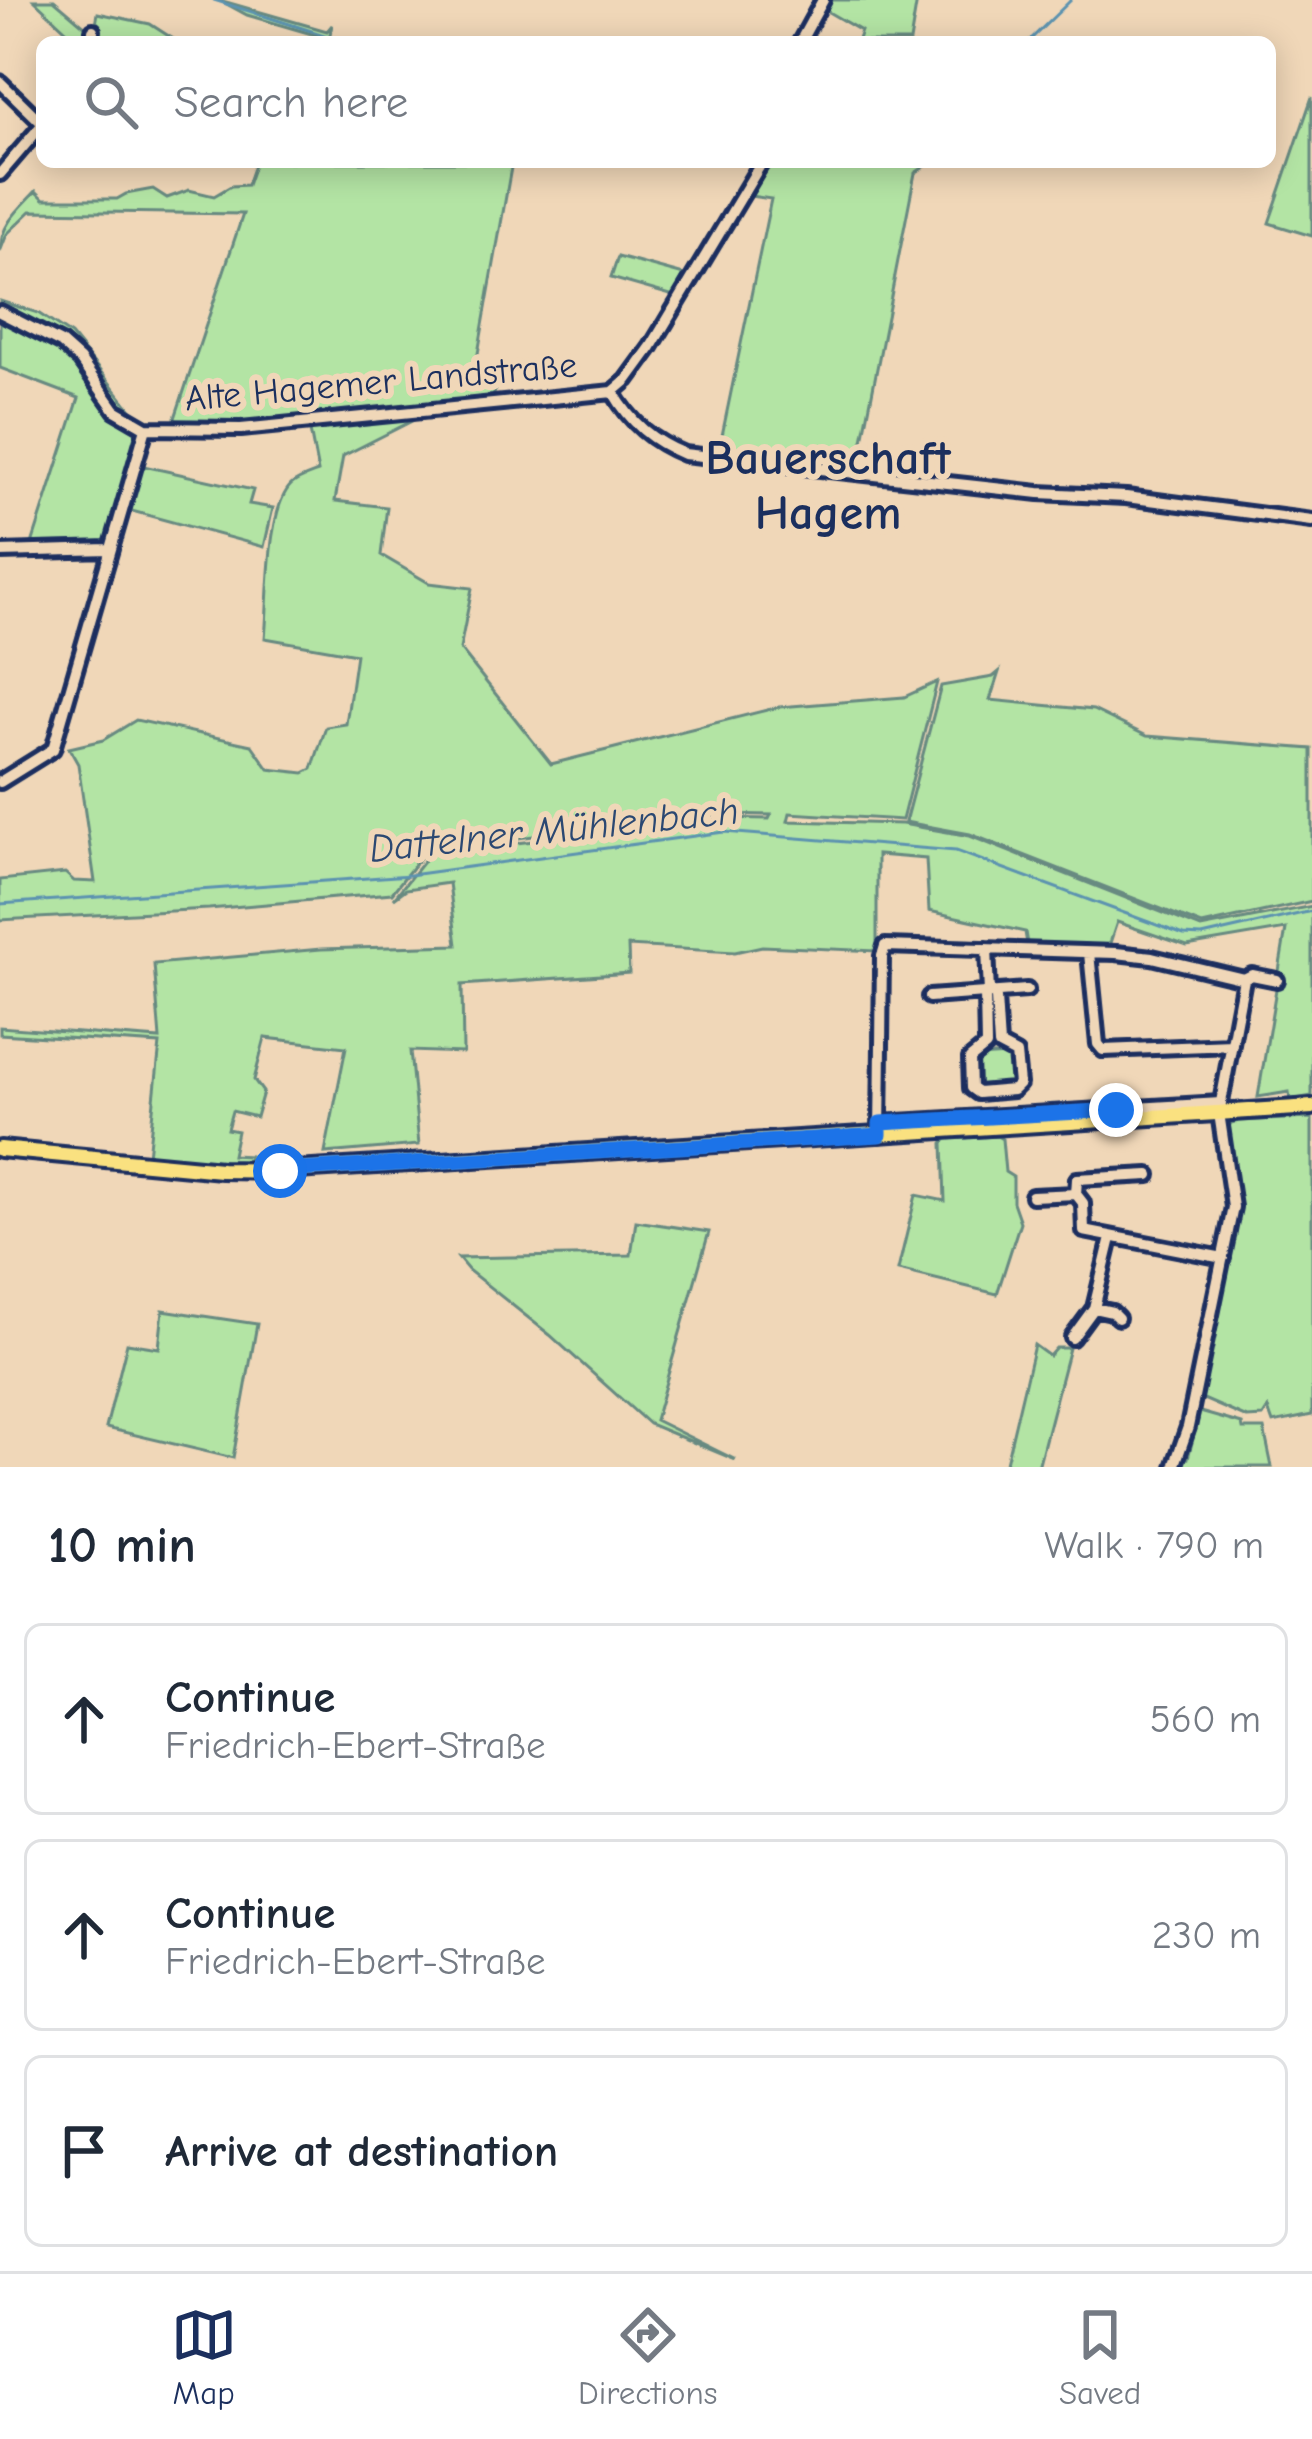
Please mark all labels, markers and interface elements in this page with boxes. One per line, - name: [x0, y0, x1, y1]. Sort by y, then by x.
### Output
- search box: [36, 36, 1276, 168]
- icon: search: [78, 69, 144, 135]
- text: Search here: [174, 76, 408, 128]
- street label: Alte Hagemer Landstraße: [183, 344, 579, 420]
- district label: Bauerschaft Hagem: [705, 431, 952, 541]
- water label: Dattelner Mühlenbach: [367, 788, 741, 872]
- route end: [1089, 1083, 1143, 1137]
- route start: [253, 1144, 307, 1198]
- text: 10 min: [48, 1516, 196, 1575]
- text: Walk · 790 m: [1044, 1523, 1264, 1568]
- text: Continue: [165, 1671, 335, 1723]
- icon: ahead: [51, 1686, 117, 1752]
- text: 560 m: [1150, 1697, 1261, 1742]
- text: Friedrich-Ebert-Straße: [165, 1723, 546, 1768]
- text: Continue: [165, 1887, 335, 1939]
- icon: ahead: [51, 1902, 117, 1968]
- text: 230 m: [1152, 1913, 1261, 1958]
- text: Friedrich-Ebert-Straße: [165, 1939, 546, 1984]
- icon: arrive: [51, 2118, 117, 2184]
- text: Arrive at destination: [165, 2125, 558, 2177]
- tab: Map: [171, 2302, 237, 2412]
- tab: Directions: [578, 2302, 718, 2412]
- tab: Saved: [1059, 2302, 1141, 2412]

